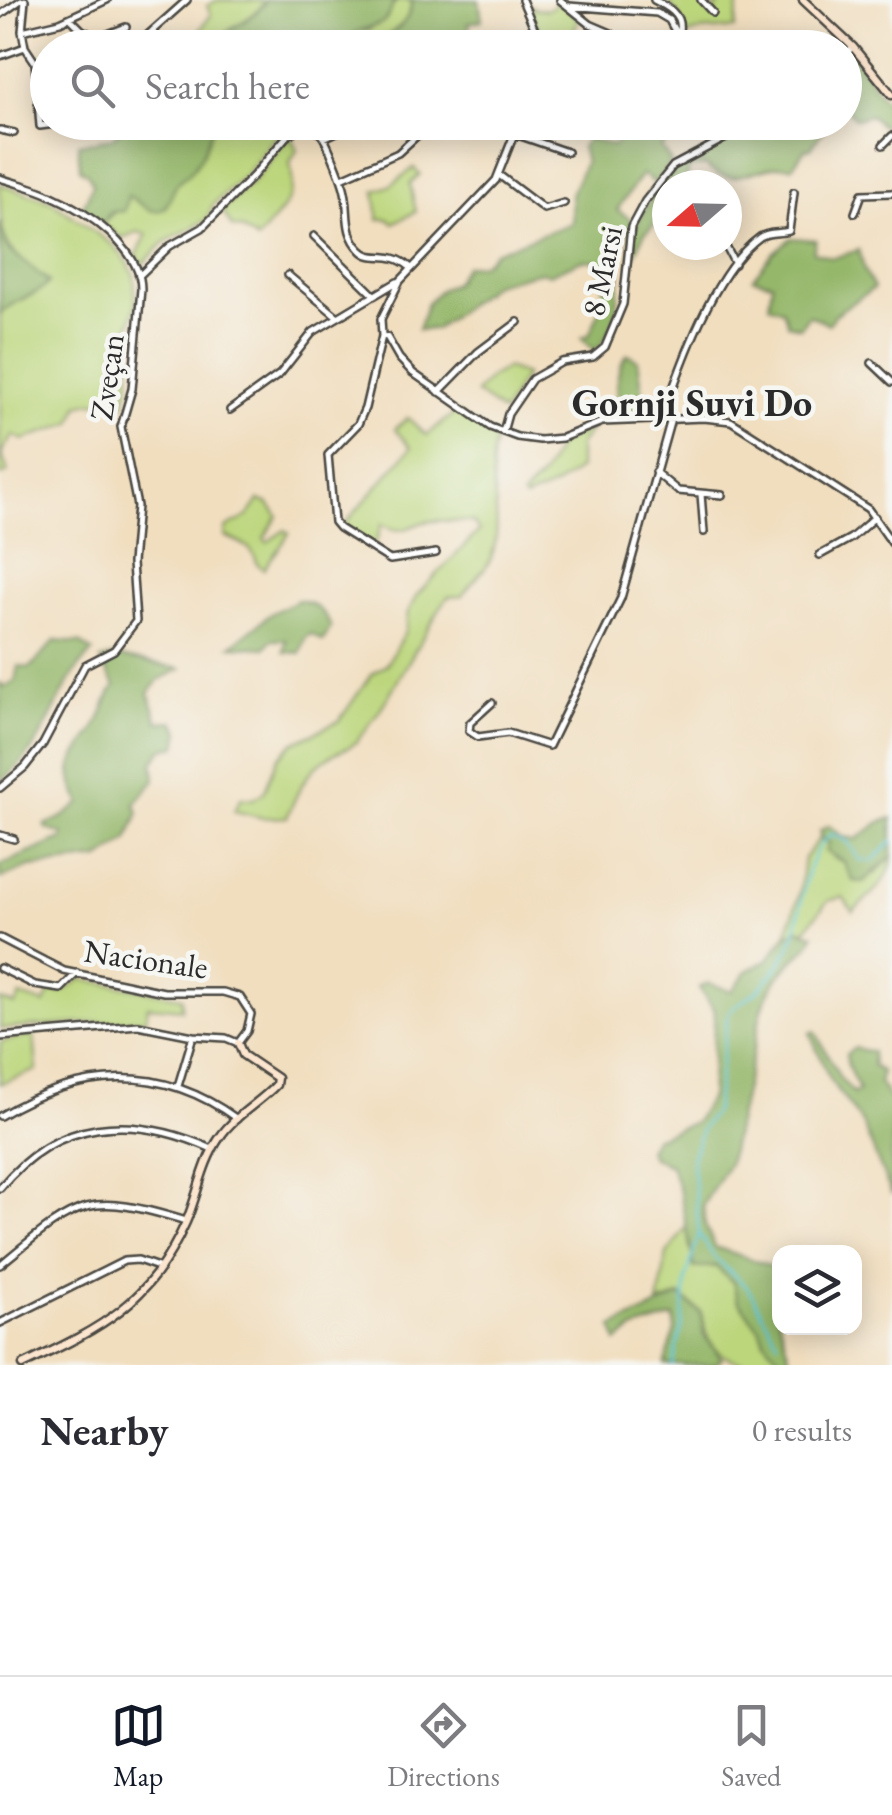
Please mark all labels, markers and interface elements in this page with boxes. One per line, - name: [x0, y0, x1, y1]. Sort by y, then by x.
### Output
- search box: [30, 30, 862, 140]
- icon: search: [65, 58, 120, 113]
- text: Search here: [145, 61, 310, 110]
- north arrow: [652, 170, 742, 260]
- street label: 8 Marsi: [572, 222, 632, 320]
- street label: Zveçan: [80, 331, 134, 423]
- district label: Gornji Suvi Do: [572, 378, 812, 427]
- street label: Nacionale: [81, 930, 211, 988]
- map controls: [772, 1245, 862, 1335]
- button: layers: [772, 1245, 862, 1335]
- text: Nearby: [40, 1403, 169, 1458]
- text: 0 results: [752, 1409, 852, 1451]
- tab: Map: [111, 1698, 166, 1794]
- tab: Directions: [387, 1698, 500, 1794]
- tab: Saved: [721, 1698, 781, 1794]

